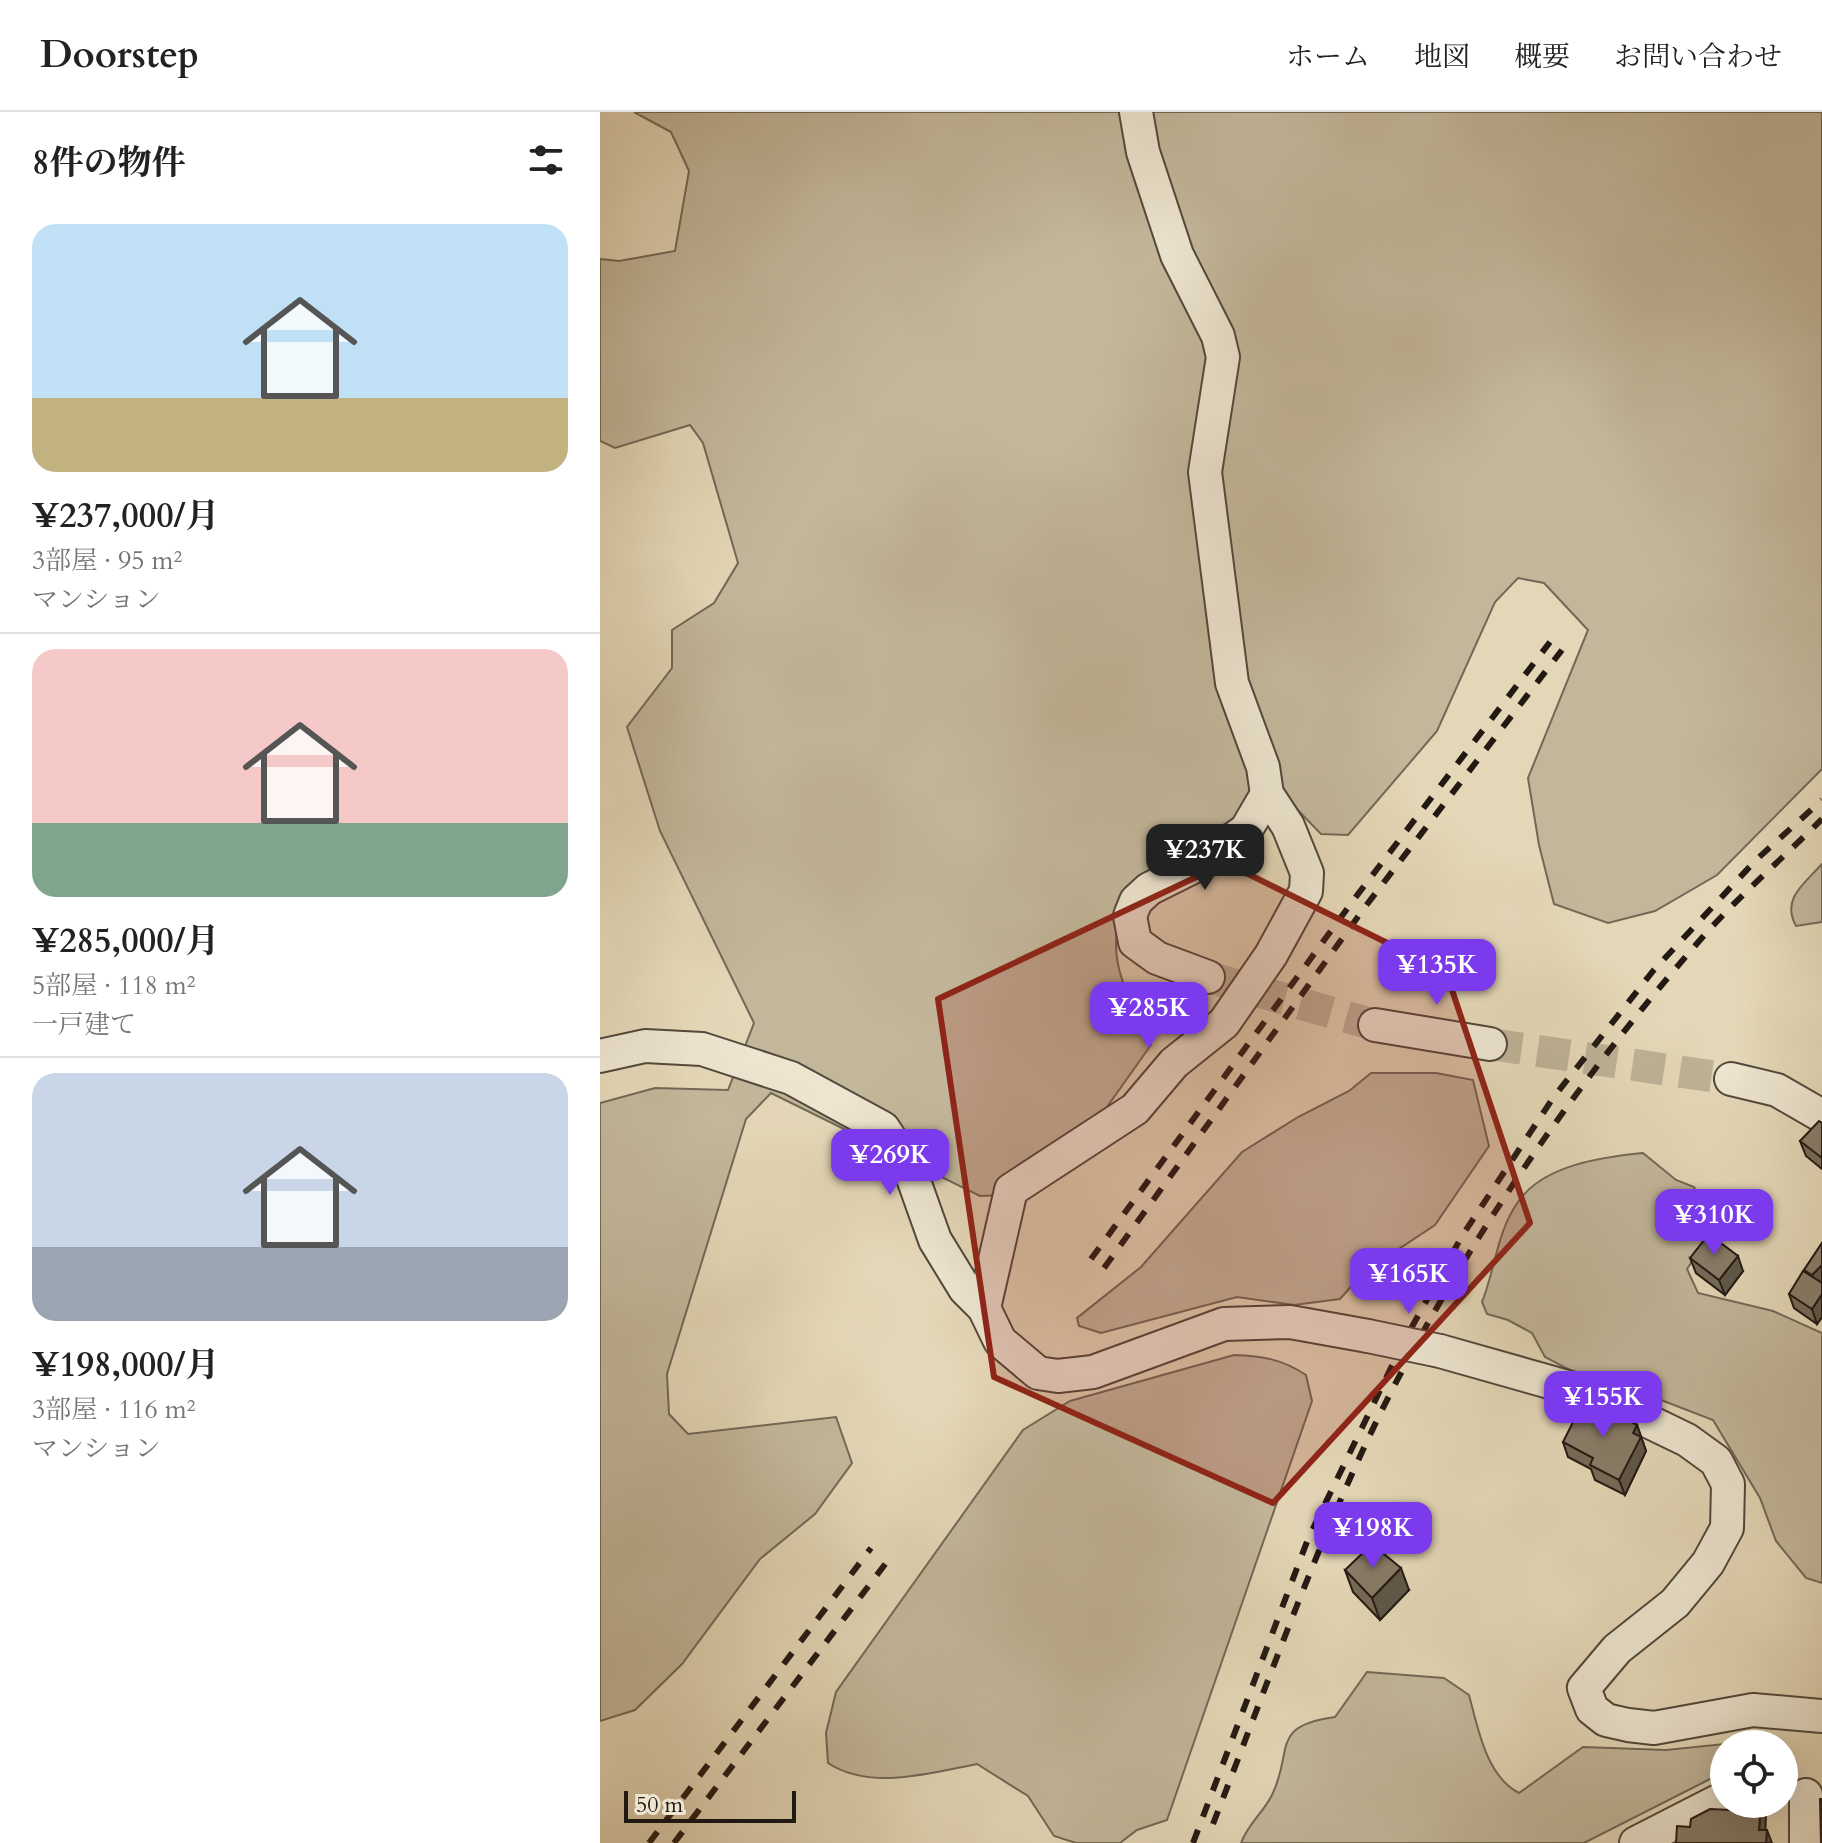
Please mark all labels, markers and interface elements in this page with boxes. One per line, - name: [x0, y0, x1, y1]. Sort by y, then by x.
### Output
- text: Doorstep: [40, 29, 199, 81]
- text: ホーム: [1286, 38, 1370, 76]
- text: 地図: [1414, 38, 1470, 76]
- text: 概要: [1514, 38, 1570, 76]
- text: お問い合わせ: [1614, 38, 1782, 76]
- icon: filters: [524, 138, 568, 182]
- text: 8件の物件: [32, 140, 185, 186]
- icon: home: [228, 276, 372, 420]
- text: ¥237,000/月: [32, 493, 220, 539]
- text: 3部屋 · 95 m²: [32, 543, 182, 578]
- text: マンション: [32, 582, 161, 617]
- icon: home: [228, 701, 372, 845]
- pin: ¥237K: [1149, 824, 1261, 892]
- text: ¥237K: [1164, 832, 1246, 867]
- text: ¥285,000/月: [32, 918, 220, 964]
- pin: ¥135K: [1381, 939, 1493, 1007]
- text: ¥135K: [1396, 947, 1478, 982]
- text: 5部屋 · 118 m²: [32, 968, 196, 1003]
- pin: ¥285K: [1093, 982, 1205, 1050]
- text: ¥285K: [1108, 990, 1190, 1025]
- text: 一戸建て: [32, 1007, 136, 1042]
- icon: home: [228, 1125, 372, 1269]
- pin: ¥269K: [834, 1129, 946, 1197]
- text: ¥269K: [849, 1137, 931, 1172]
- pin: ¥310K: [1658, 1189, 1770, 1257]
- text: ¥310K: [1673, 1197, 1755, 1232]
- pin: ¥165K: [1353, 1248, 1465, 1316]
- text: ¥165K: [1368, 1256, 1450, 1291]
- text: ¥198,000/月: [32, 1342, 220, 1388]
- pin: ¥155K: [1547, 1371, 1659, 1439]
- text: ¥155K: [1562, 1379, 1644, 1414]
- text: 3部屋 · 116 m²: [32, 1392, 196, 1427]
- text: マンション: [32, 1431, 161, 1466]
- pin: ¥198K: [1317, 1502, 1429, 1570]
- text: ¥198K: [1332, 1510, 1414, 1545]
- map controls: [1710, 1730, 1798, 1818]
- button: locate: [1710, 1730, 1798, 1818]
- scale bar: [624, 1787, 796, 1823]
- text: 50 m: [636, 1790, 683, 1820]

